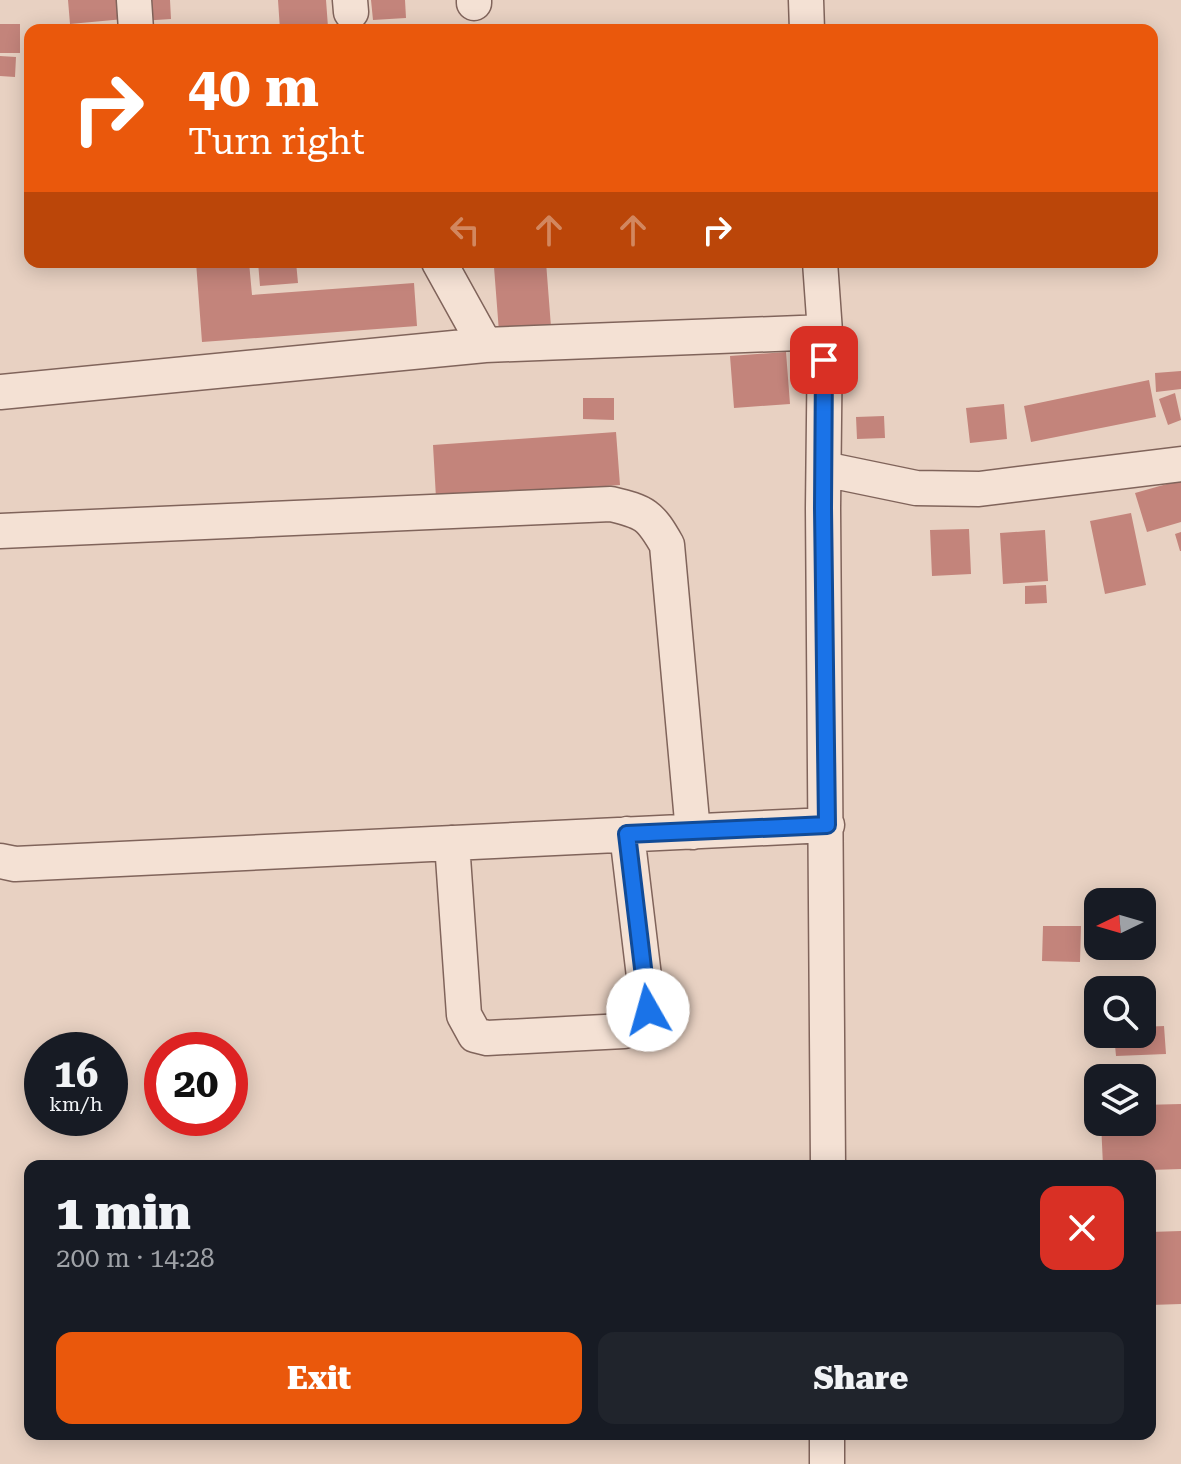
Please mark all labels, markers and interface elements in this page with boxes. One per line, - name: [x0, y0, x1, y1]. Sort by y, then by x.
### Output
- text: 40 m: [188, 54, 319, 120]
- icon: right: [56, 56, 160, 160]
- text: Turn right: [188, 121, 365, 163]
- icon: left: [443, 208, 487, 252]
- icon: ahead: [527, 208, 571, 252]
- icon: ahead: [611, 208, 655, 252]
- icon: right: [695, 208, 739, 252]
- pin: [790, 326, 858, 394]
- icon: arrive: [802, 338, 846, 382]
- north arrow: [1084, 888, 1156, 960]
- map controls: [1084, 888, 1156, 1136]
- position arrow: [606, 968, 690, 1052]
- button: search: [1084, 976, 1156, 1048]
- speed limit sign: 20: [144, 1032, 248, 1136]
- text: 16: [54, 1050, 98, 1097]
- button: layers: [1084, 1064, 1156, 1136]
- text: km/h: [49, 1092, 103, 1116]
- text: 1 min: [56, 1185, 191, 1241]
- button: close: [1040, 1186, 1124, 1270]
- text: 200 m · 14:28: [56, 1243, 215, 1273]
- button: Exit: [56, 1332, 582, 1424]
- button: Share: [598, 1332, 1124, 1424]

